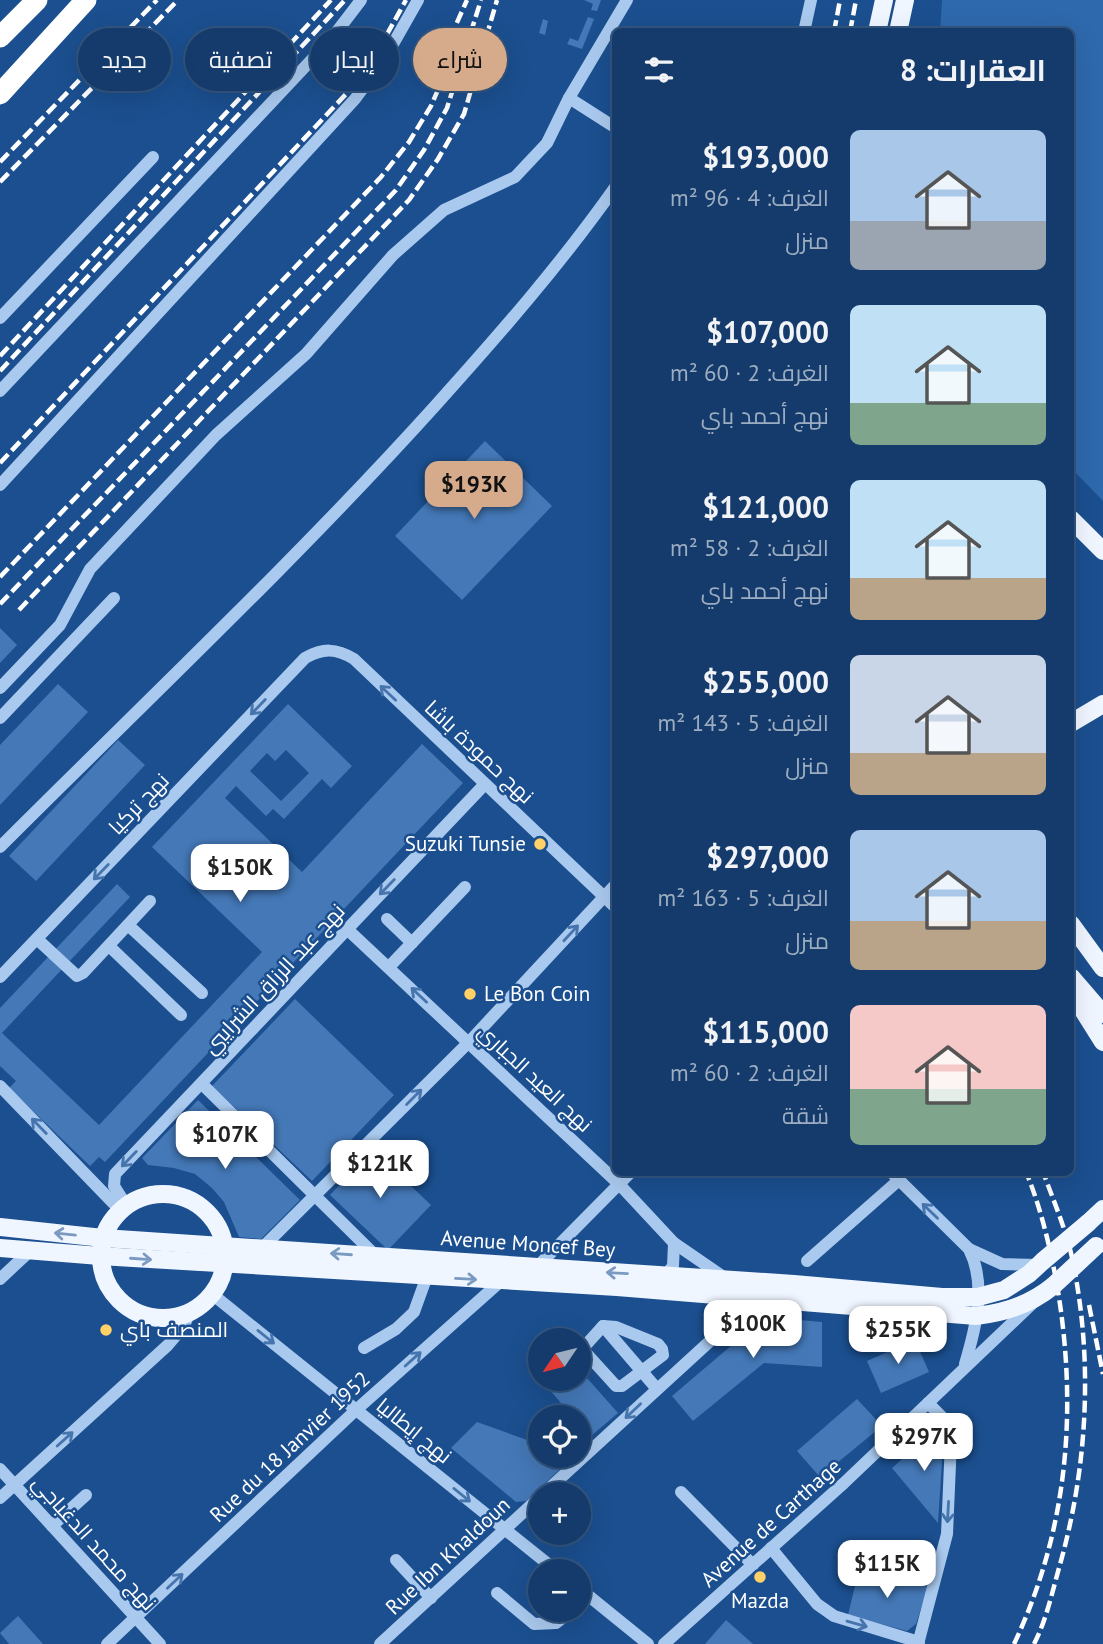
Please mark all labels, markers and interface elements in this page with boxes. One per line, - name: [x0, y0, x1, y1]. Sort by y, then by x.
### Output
- chip: جديد: [78, 28, 171, 91]
- chip: تصفية: [185, 28, 296, 91]
- chip: إيجار: [310, 28, 399, 91]
- chip: شراء: [413, 28, 507, 91]
- text: العقارات: 8: [900, 50, 1046, 89]
- icon: filters: [640, 51, 678, 89]
- text: $193,000: [702, 137, 829, 176]
- icon: home: [906, 158, 990, 242]
- text: الغرف: 4 · 96 m²: [670, 183, 829, 212]
- text: منزل: [785, 226, 829, 255]
- text: $107,000: [706, 312, 829, 351]
- icon: home: [906, 333, 990, 417]
- text: الغرف: 2 · 60 m²: [670, 358, 829, 387]
- text: نهج أحمد باي: [701, 401, 829, 430]
- pin: $193K: [425, 462, 523, 521]
- text: $193K: [441, 469, 507, 498]
- text: $121,000: [702, 487, 829, 526]
- icon: home: [906, 508, 990, 592]
- text: الغرف: 2 · 58 m²: [670, 533, 829, 562]
- text: نهج أحمد باي: [701, 576, 829, 605]
- text: $255,000: [702, 662, 829, 701]
- icon: home: [906, 683, 990, 767]
- one-way arrow: [380, 685, 398, 702]
- street label: نهج حمودة باشا: [418, 694, 540, 810]
- one-way arrow: [249, 698, 266, 715]
- text: الغرف: 5 · 143 m²: [658, 708, 829, 737]
- text: منزل: [785, 751, 829, 780]
- street label: نهج تركيا: [103, 767, 175, 841]
- place label: Suzuki Tunsie: [405, 830, 526, 857]
- marker: Suzuki Tunsie: [532, 836, 548, 852]
- text: $297,000: [706, 837, 829, 876]
- pin: $150K: [191, 844, 289, 904]
- text: $150K: [207, 852, 273, 881]
- icon: home: [906, 858, 990, 942]
- one-way arrow: [92, 863, 109, 880]
- one-way arrow: [379, 878, 395, 896]
- text: الغرف: 5 · 163 m²: [658, 883, 829, 912]
- street label: نهج عبد الرزاق الشرايبي: [197, 898, 353, 1062]
- one-way arrow: [563, 924, 579, 942]
- text: منزل: [785, 926, 829, 955]
- place label: Le Bon Coin: [484, 980, 590, 1007]
- marker: Le Bon Coin: [462, 986, 478, 1002]
- one-way arrow: [411, 987, 428, 1004]
- text: $115,000: [702, 1012, 829, 1051]
- street label: نهج العيد الجباري: [470, 1018, 598, 1140]
- icon: home: [906, 1033, 990, 1117]
- text: الغرف: 2 · 60 m²: [670, 1058, 829, 1087]
- one-way arrow: [405, 1089, 422, 1106]
- text: شقة: [782, 1101, 829, 1130]
- pin: $107K: [176, 1112, 274, 1171]
- one-way arrow: [30, 1117, 47, 1134]
- text: $107K: [192, 1119, 258, 1148]
- pin: $121K: [331, 1140, 429, 1200]
- text: $121K: [347, 1148, 413, 1177]
- one-way arrow: [121, 1150, 138, 1167]
- one-way arrow: [922, 1202, 939, 1219]
- street label: Avenue Moncef Bey: [440, 1224, 616, 1263]
- one-way arrow: [55, 1227, 77, 1240]
- one-way arrow: [330, 1247, 353, 1260]
- one-way arrow: [130, 1253, 152, 1266]
- one-way arrow: [606, 1266, 629, 1279]
- one-way arrow: [454, 1272, 477, 1285]
- pin: $100K: [704, 1300, 802, 1360]
- pin: $255K: [849, 1306, 947, 1366]
- text: $100K: [720, 1308, 786, 1337]
- text: $255K: [865, 1314, 931, 1343]
- place label: المنصف باي: [120, 1316, 228, 1346]
- marker: المنصف باي: [98, 1322, 114, 1338]
- north arrow: [528, 1328, 592, 1391]
- map controls: [528, 1328, 591, 1622]
- one-way arrow: [256, 1329, 274, 1345]
- one-way arrow: [404, 1351, 422, 1367]
- street label: Rue du 18 Janvier 1952: [204, 1365, 375, 1528]
- street label: نهج إيطاليا: [370, 1392, 458, 1470]
- one-way arrow: [625, 1403, 642, 1420]
- button: locate: [528, 1405, 591, 1468]
- pin: $297K: [875, 1414, 973, 1473]
- text: $297K: [891, 1421, 957, 1450]
- one-way arrow: [56, 1431, 74, 1447]
- street label: Avenue de Carthage: [695, 1453, 846, 1593]
- street label: نهج محمد الدغباجي: [24, 1469, 162, 1618]
- button: +: [528, 1482, 591, 1545]
- one-way arrow: [453, 1487, 471, 1502]
- street label: Rue Ibn Khaldoun: [380, 1491, 516, 1620]
- one-way arrow: [942, 1500, 955, 1523]
- pin: $115K: [838, 1540, 936, 1600]
- text: $115K: [854, 1548, 920, 1577]
- button: −: [528, 1559, 591, 1622]
- marker: Mazda: [752, 1569, 768, 1585]
- one-way arrow: [166, 1573, 184, 1589]
- place label: Mazda: [731, 1587, 789, 1614]
- one-way arrow: [846, 1619, 868, 1632]

